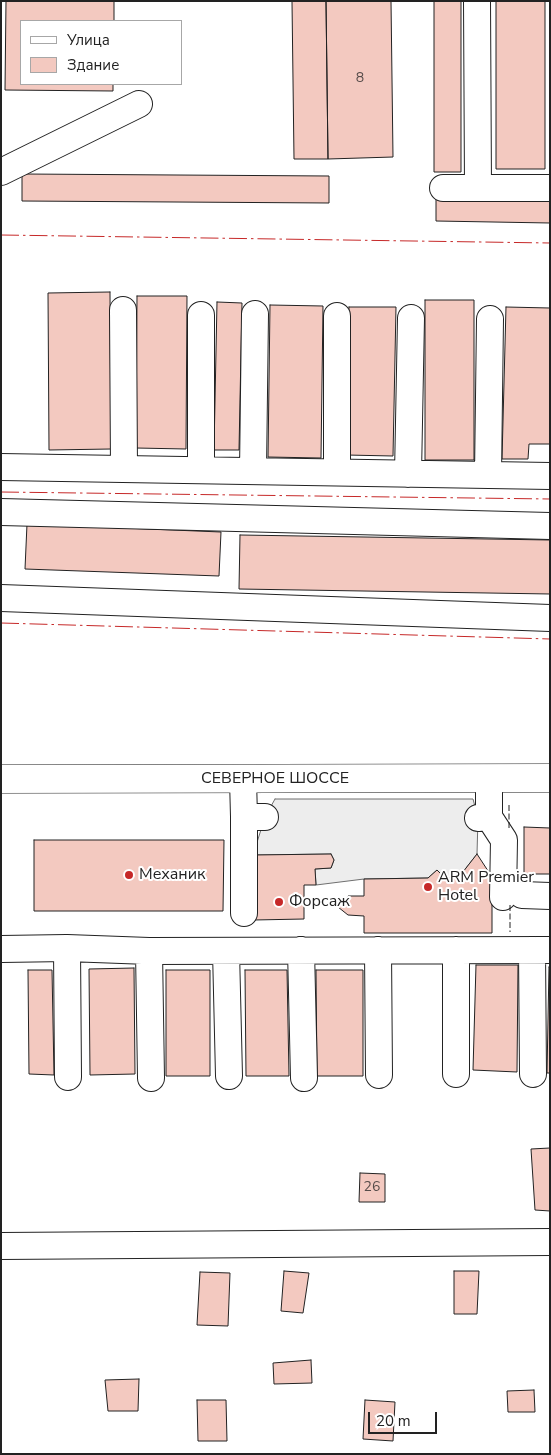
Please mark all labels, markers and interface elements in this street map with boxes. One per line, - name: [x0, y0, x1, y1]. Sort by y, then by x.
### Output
- legend: [20, 20, 182, 85]
- text: Улица: [67, 30, 110, 50]
- text: Здание: [67, 55, 119, 75]
- house number: 8: [356, 71, 364, 87]
- street label: СЕВЕРНОЕ ШОССЕ: [201, 769, 349, 789]
- place label: Механик: [139, 865, 205, 885]
- place label: ARM Premier Hotel: [438, 868, 534, 906]
- marker: Механик: [123, 869, 135, 881]
- marker: ARM Premier Hotel: [422, 881, 434, 893]
- place label: Форсаж: [289, 892, 350, 912]
- marker: Форсаж: [273, 896, 285, 908]
- house number: 26: [364, 1180, 380, 1196]
- scale bar: [371, 1402, 440, 1434]
- text: 20 m: [376, 1411, 411, 1431]

